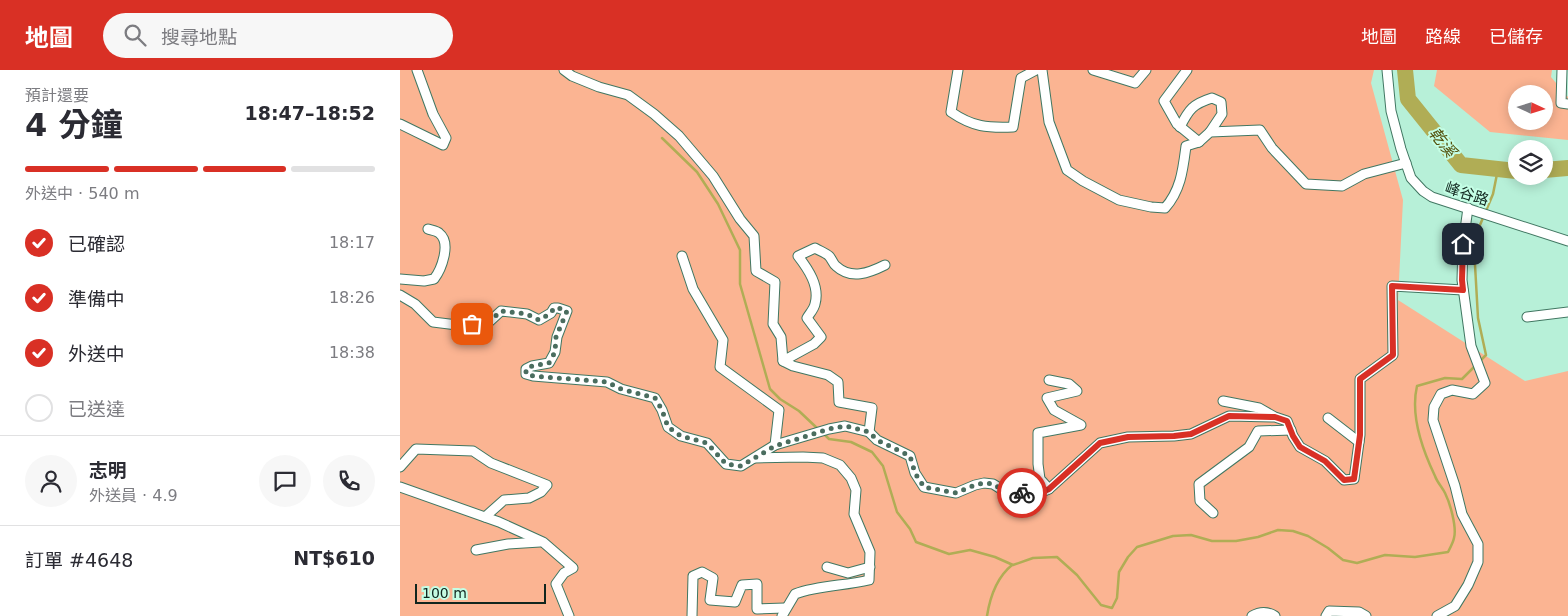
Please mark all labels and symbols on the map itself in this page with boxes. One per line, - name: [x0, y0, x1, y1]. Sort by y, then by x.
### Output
- north arrow: [1508, 85, 1552, 130]
- water label: 乾溪: [1425, 124, 1461, 162]
- street label: 峰谷路: [1443, 178, 1491, 210]
- pin: [1442, 223, 1484, 265]
- pin: [451, 303, 493, 345]
- courier: [997, 468, 1047, 518]
- scale bar: [415, 581, 546, 604]

